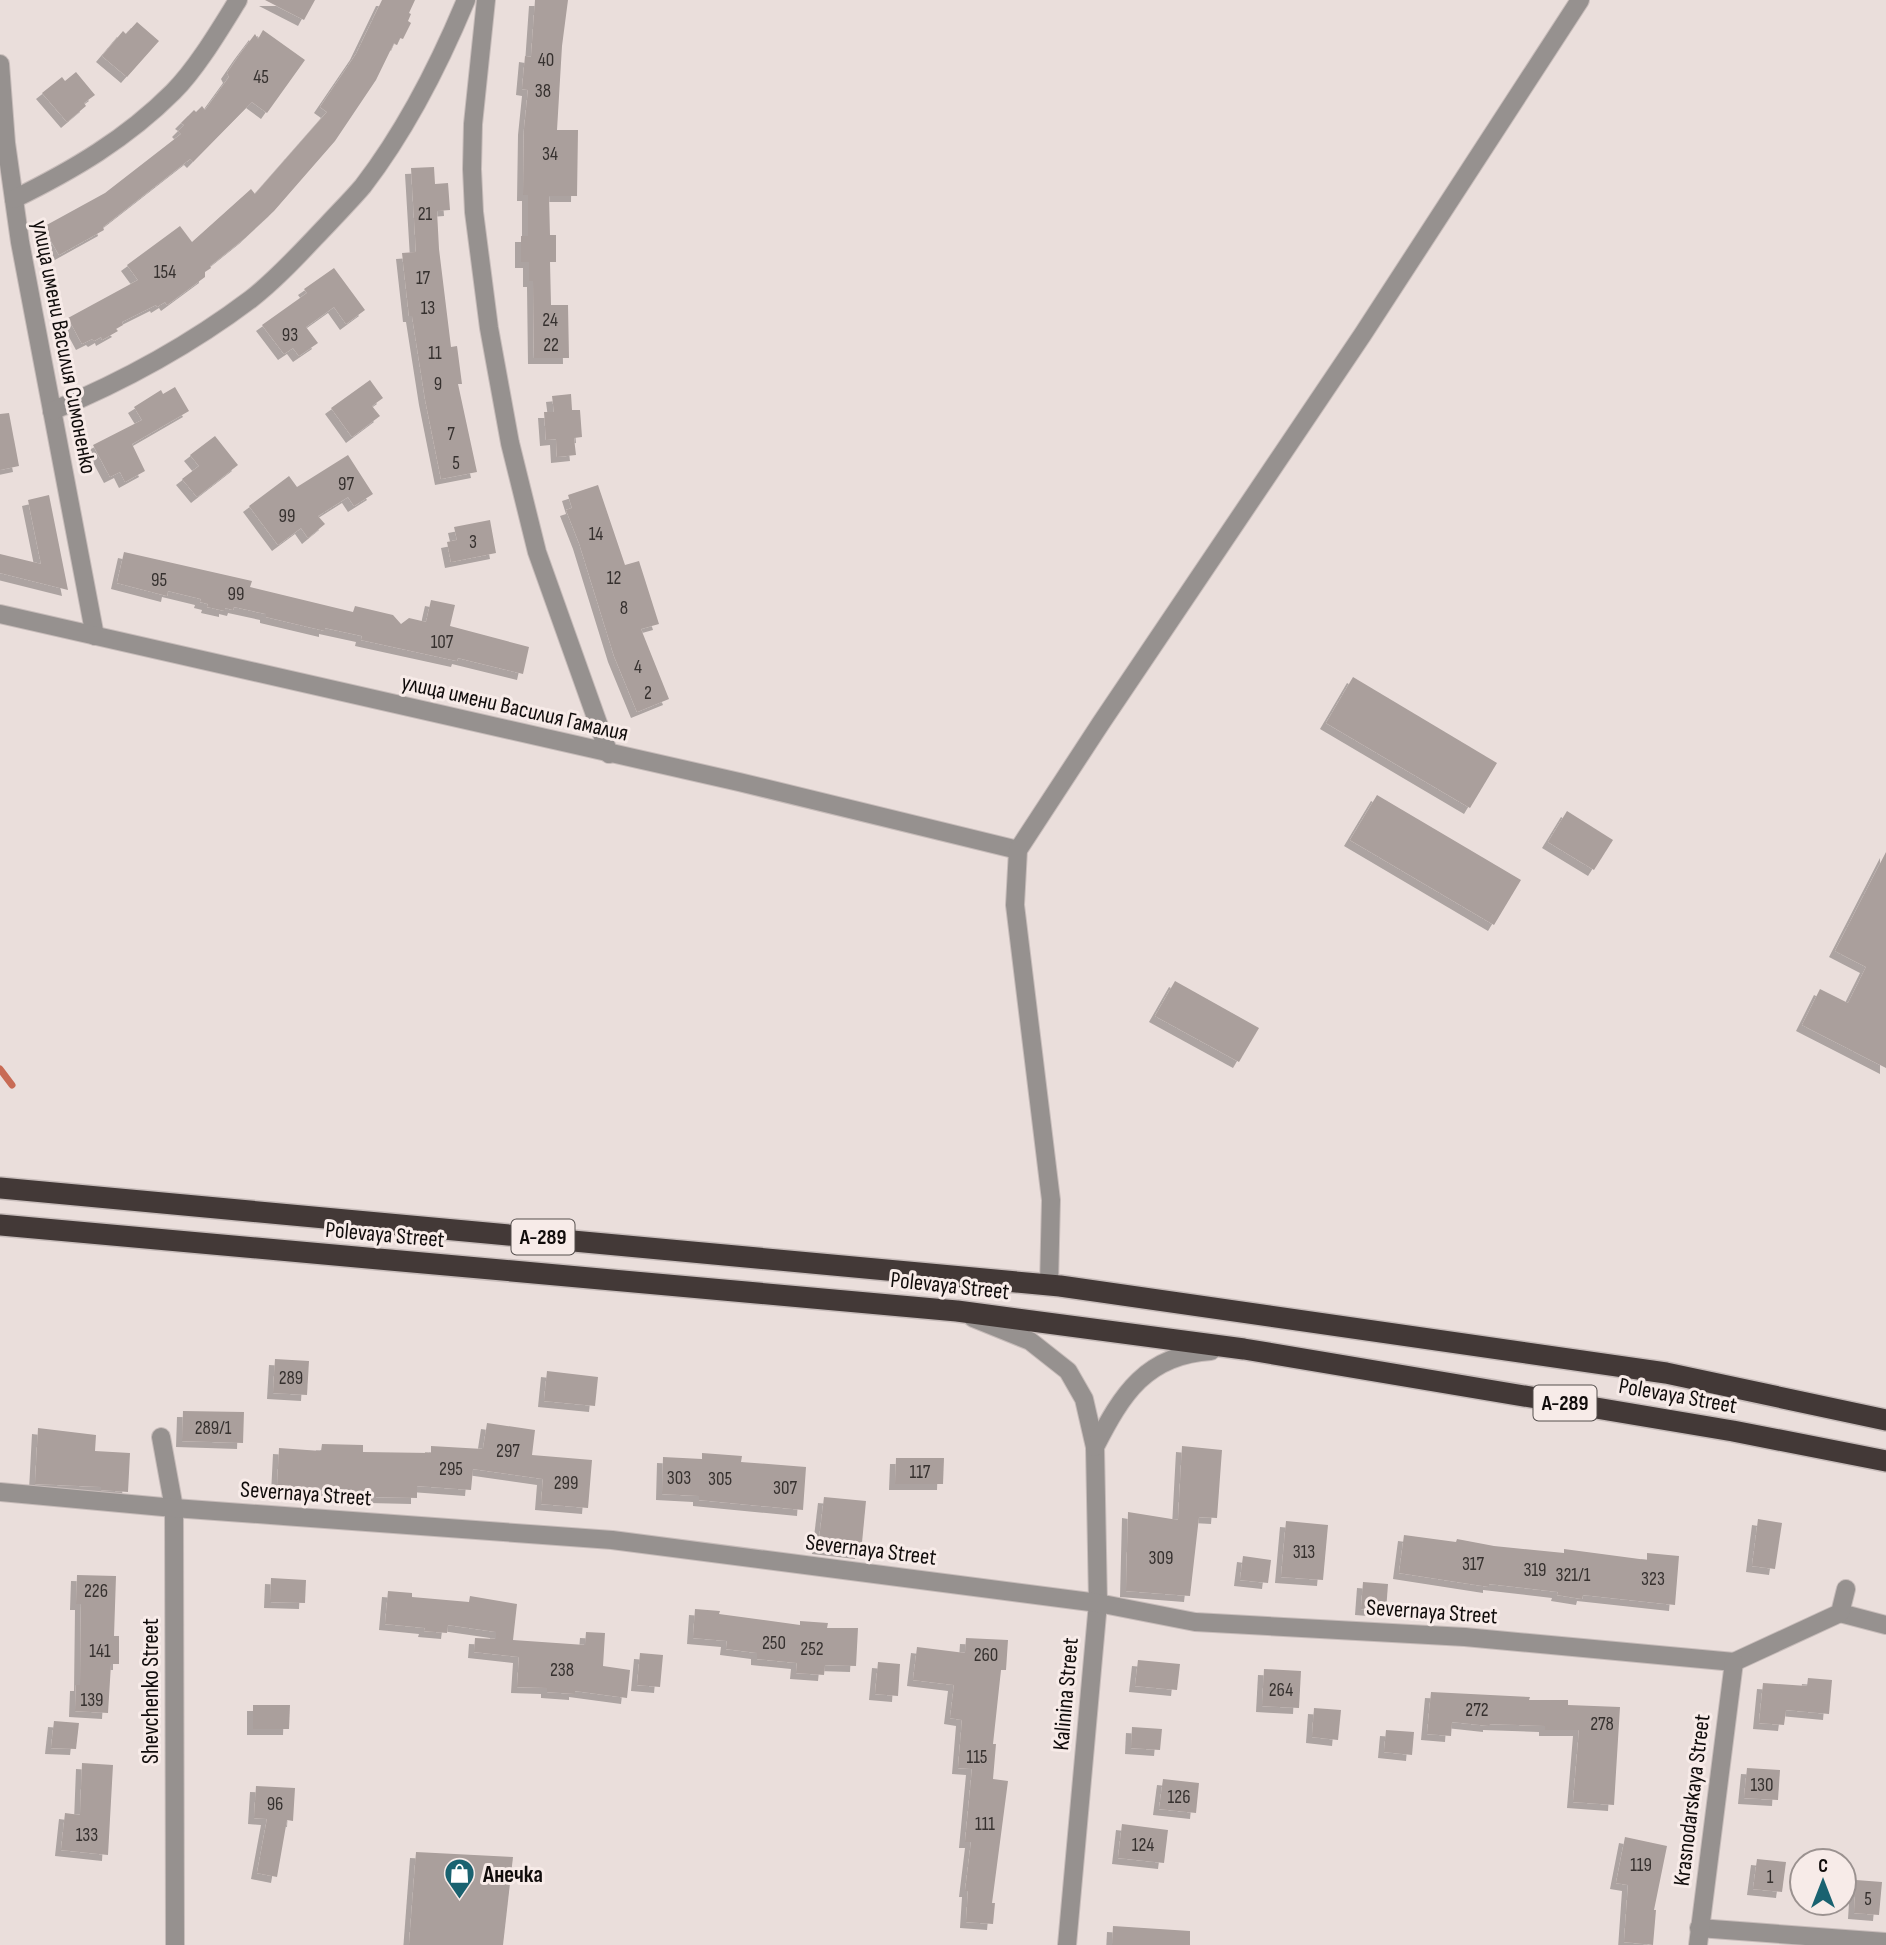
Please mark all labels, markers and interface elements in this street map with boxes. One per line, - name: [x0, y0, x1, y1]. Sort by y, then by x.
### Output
- house number: 40: [538, 49, 554, 72]
- house number: 45: [253, 66, 269, 89]
- house number: 38: [535, 80, 551, 103]
- house number: 34: [542, 143, 558, 166]
- house number: 21: [418, 203, 433, 226]
- street label: улица имени Василия Симоненко: [26, 218, 102, 476]
- house number: 154: [154, 261, 176, 284]
- house number: 17: [416, 267, 431, 290]
- house number: 13: [421, 297, 435, 320]
- house number: 24: [542, 309, 558, 332]
- house number: 93: [282, 324, 298, 347]
- house number: 22: [543, 334, 559, 357]
- house number: 11: [428, 342, 442, 365]
- house number: 9: [434, 373, 442, 396]
- house number: 7: [447, 423, 455, 446]
- house number: 5: [452, 452, 460, 475]
- house number: 97: [338, 473, 354, 496]
- house number: 99: [279, 505, 295, 528]
- house number: 14: [589, 523, 603, 546]
- house number: 3: [469, 531, 477, 554]
- house number: 12: [607, 567, 621, 590]
- house number: 95: [151, 569, 167, 592]
- house number: 99: [228, 583, 244, 606]
- house number: 8: [620, 597, 628, 620]
- house number: 107: [431, 631, 454, 654]
- house number: 4: [634, 656, 642, 679]
- street label: улица имени Василия Гамалия: [399, 668, 631, 748]
- house number: 2: [644, 682, 652, 705]
- street label: Polevaya Street: [324, 1216, 446, 1254]
- road number: А-289: [512, 1220, 574, 1254]
- street label: Polevaya Street: [889, 1266, 1011, 1306]
- house number: 289: [279, 1367, 303, 1390]
- street label: Polevaya Street: [1617, 1372, 1739, 1420]
- road number: А-289: [1534, 1386, 1596, 1420]
- house number: 289/1: [195, 1417, 232, 1440]
- house number: 297: [496, 1440, 520, 1463]
- house number: 295: [439, 1458, 463, 1481]
- house number: 117: [910, 1461, 931, 1484]
- house number: 303: [667, 1467, 691, 1490]
- house number: 305: [708, 1468, 732, 1491]
- house number: 299: [554, 1472, 578, 1495]
- street label: Severnaya Street: [239, 1475, 373, 1513]
- house number: 307: [773, 1477, 797, 1500]
- street label: Severnaya Street: [804, 1528, 938, 1572]
- house number: 313: [1293, 1541, 1315, 1564]
- house number: 309: [1149, 1547, 1173, 1570]
- house number: 317: [1462, 1553, 1484, 1576]
- house number: 319: [1523, 1559, 1547, 1582]
- house number: 321/1: [1555, 1564, 1591, 1587]
- house number: 323: [1641, 1568, 1665, 1591]
- house number: 226: [84, 1580, 108, 1603]
- street label: Severnaya Street: [1365, 1593, 1499, 1631]
- street label: Shevchenko Street: [137, 1618, 165, 1764]
- house number: 250: [762, 1632, 786, 1655]
- street label: Kalinina Street: [1047, 1636, 1085, 1752]
- house number: 252: [800, 1638, 824, 1661]
- house number: 141: [89, 1640, 111, 1663]
- house number: 260: [974, 1644, 998, 1667]
- house number: 238: [550, 1659, 574, 1682]
- house number: 264: [1269, 1679, 1293, 1702]
- house number: 139: [80, 1689, 104, 1712]
- house number: 272: [1465, 1699, 1489, 1722]
- house number: 278: [1590, 1713, 1614, 1736]
- street label: Krasnodarskaya Street: [1668, 1713, 1716, 1888]
- house number: 115: [967, 1746, 987, 1769]
- house number: 130: [1750, 1774, 1774, 1797]
- house number: 126: [1167, 1786, 1191, 1809]
- house number: 96: [267, 1793, 283, 1816]
- house number: 111: [975, 1813, 995, 1836]
- house number: 133: [76, 1824, 98, 1847]
- house number: 124: [1132, 1834, 1154, 1857]
- north arrow: [1788, 1847, 1858, 1917]
- house number: 119: [1630, 1854, 1652, 1877]
- text: С: [1818, 1855, 1828, 1878]
- shop icon: Анечка: [443, 1857, 477, 1901]
- place label: Анечка: [482, 1861, 543, 1889]
- house number: 1: [1767, 1866, 1774, 1889]
- house number: 5: [1864, 1888, 1872, 1911]

